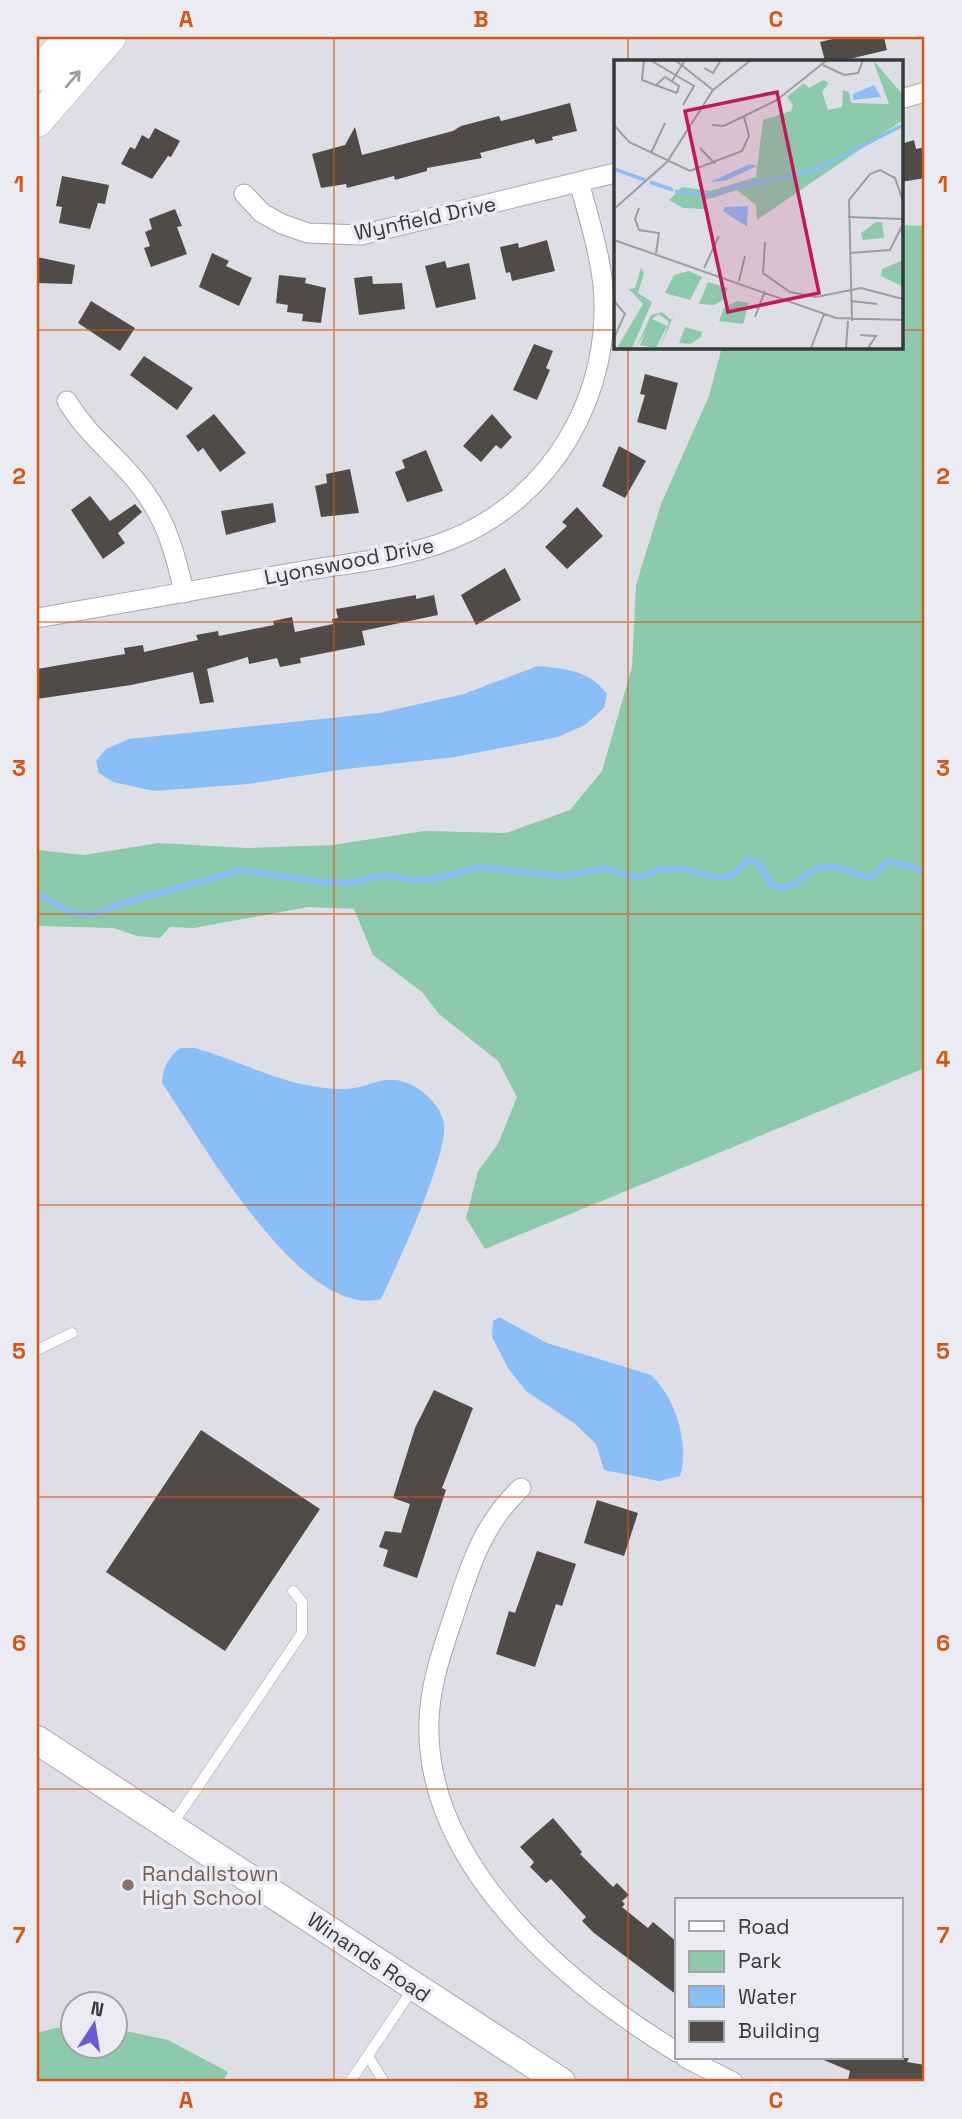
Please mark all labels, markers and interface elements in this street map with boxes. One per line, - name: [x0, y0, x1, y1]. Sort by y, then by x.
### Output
- text: A: [179, 4, 194, 34]
- text: B: [473, 4, 489, 34]
- text: C: [769, 4, 783, 34]
- inset map: [614, 60, 902, 348]
- one-way arrow: [65, 70, 81, 88]
- text: 1: [14, 169, 24, 199]
- text: 1: [938, 169, 948, 199]
- street label: Wynfield Drive: [352, 190, 498, 246]
- text: 2: [12, 461, 26, 491]
- text: 2: [936, 461, 950, 491]
- street label: Lyonswood Drive: [262, 531, 436, 591]
- text: 3: [12, 753, 26, 783]
- text: 3: [936, 753, 950, 783]
- text: 4: [12, 1044, 27, 1074]
- text: 4: [936, 1044, 951, 1074]
- text: 5: [12, 1336, 26, 1366]
- text: 5: [936, 1336, 950, 1366]
- text: 6: [12, 1628, 26, 1658]
- text: 6: [936, 1628, 950, 1658]
- place label: Randallstown High School: [142, 1860, 279, 1911]
- marker: Randallstown High School: [120, 1877, 136, 1893]
- legend: [675, 1898, 902, 2060]
- street label: Winands Road: [302, 1906, 436, 2008]
- text: Road: [738, 1913, 790, 1940]
- text: 7: [13, 1920, 26, 1950]
- text: 7: [937, 1920, 950, 1950]
- text: Park: [738, 1947, 782, 1974]
- text: Water: [738, 1983, 797, 2010]
- north arrow: [60, 1990, 130, 2060]
- text: N: [89, 1995, 106, 2022]
- text: Building: [738, 2017, 820, 2044]
- text: A: [179, 2085, 194, 2115]
- text: B: [473, 2085, 489, 2115]
- text: C: [769, 2085, 783, 2115]

